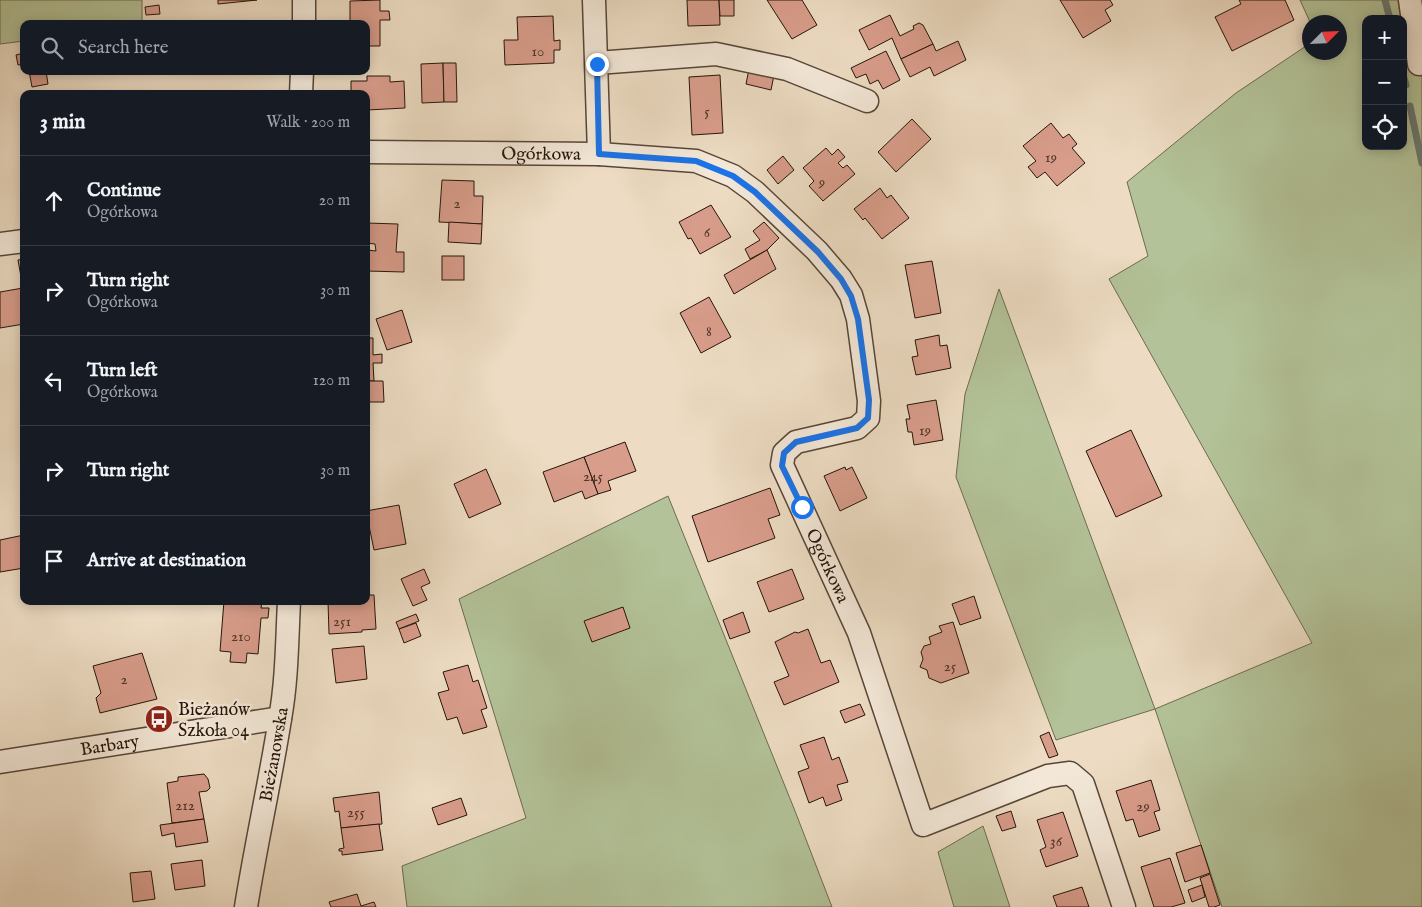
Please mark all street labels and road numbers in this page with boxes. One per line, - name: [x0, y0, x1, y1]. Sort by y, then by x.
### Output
- street label: Ogórkowa: [501, 143, 581, 167]
- street label: Ogórkowa: [800, 525, 854, 607]
- street label: Bieżanowska: [255, 706, 295, 804]
- street label: Barbary: [79, 730, 141, 762]

